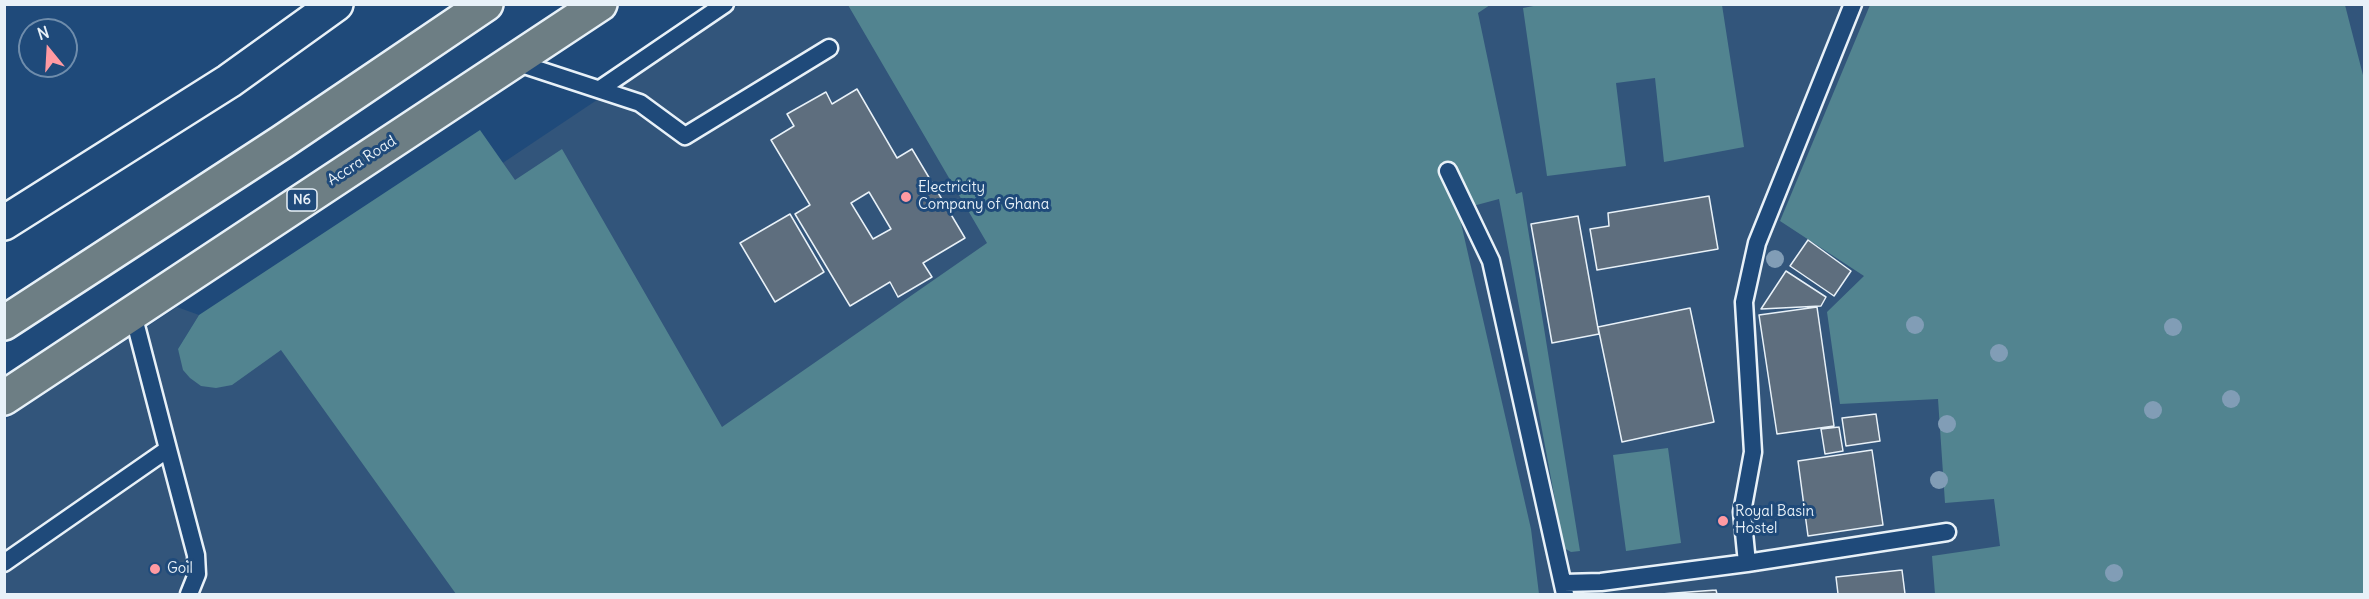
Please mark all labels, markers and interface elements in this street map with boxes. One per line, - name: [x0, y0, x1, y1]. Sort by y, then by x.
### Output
- north arrow: [18, 18, 78, 78]
- text: N: [35, 22, 51, 44]
- street label: Accra Road: [324, 132, 400, 190]
- place label: Electricity Company of Ghana: [918, 179, 1049, 214]
- road number: N6: [287, 189, 317, 211]
- marker: Electricity Company of Ghana: [899, 190, 913, 204]
- place label: Royal Basin Hostel: [1735, 503, 1814, 538]
- marker: Royal Basin Hostel: [1716, 514, 1730, 528]
- place label: Goil: [167, 560, 193, 578]
- marker: Goil: [148, 562, 162, 576]

